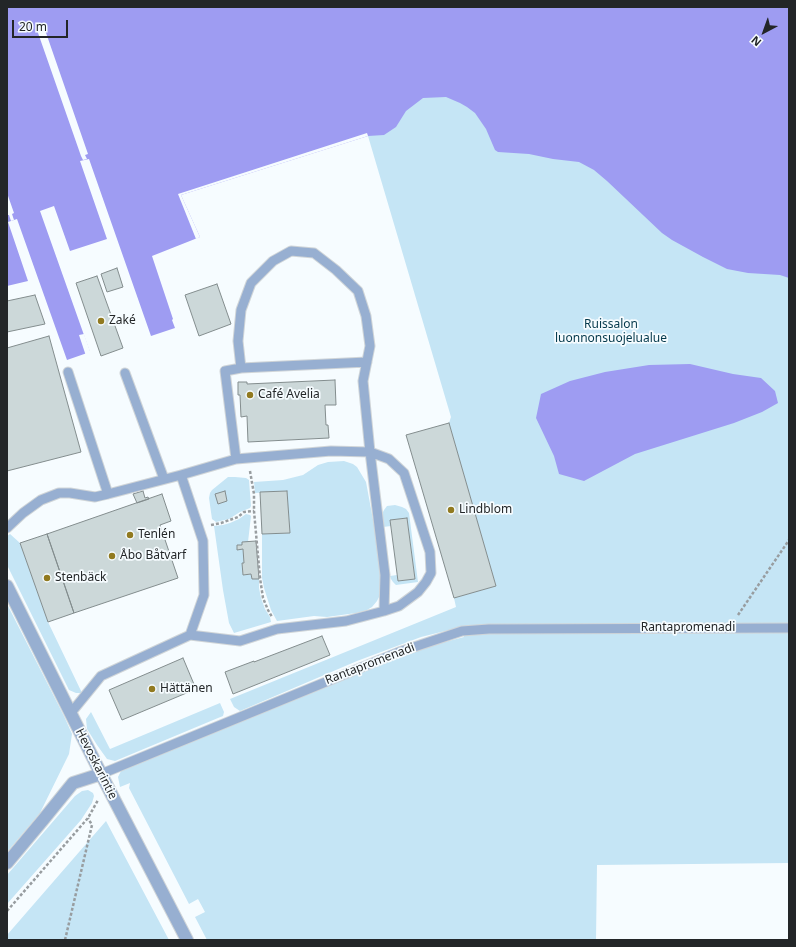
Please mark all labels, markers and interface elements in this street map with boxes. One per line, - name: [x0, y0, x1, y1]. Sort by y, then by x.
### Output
- scale bar: [14, 12, 70, 38]
- north arrow: [744, 12, 784, 52]
- text: 20 m: [19, 18, 47, 35]
- text: N: [748, 33, 764, 50]
- place label: Zaké: [109, 314, 136, 328]
- marker: Zaké: [96, 316, 106, 326]
- park label: Ruissalon luonnonsuojelualue: [555, 318, 667, 346]
- place label: Café Avelia: [258, 388, 320, 402]
- marker: Café Avelia: [245, 390, 255, 400]
- place label: Lindblom: [459, 503, 512, 517]
- marker: Lindblom: [446, 505, 456, 515]
- place label: Tenlén: [138, 528, 175, 542]
- marker: Tenlén: [125, 530, 135, 540]
- place label: Åbo Båtvarf: [120, 549, 186, 563]
- marker: Åbo Båtvarf: [107, 551, 117, 561]
- place label: Stenbäck: [55, 571, 106, 585]
- marker: Stenbäck: [42, 573, 52, 583]
- street label: Rantapromenadi: [641, 621, 735, 635]
- street label: Rantapromenadi: [323, 640, 417, 688]
- place label: Hättänen: [160, 682, 213, 696]
- marker: Hättänen: [147, 684, 157, 694]
- street label: Hevoskarintie: [72, 726, 120, 802]

